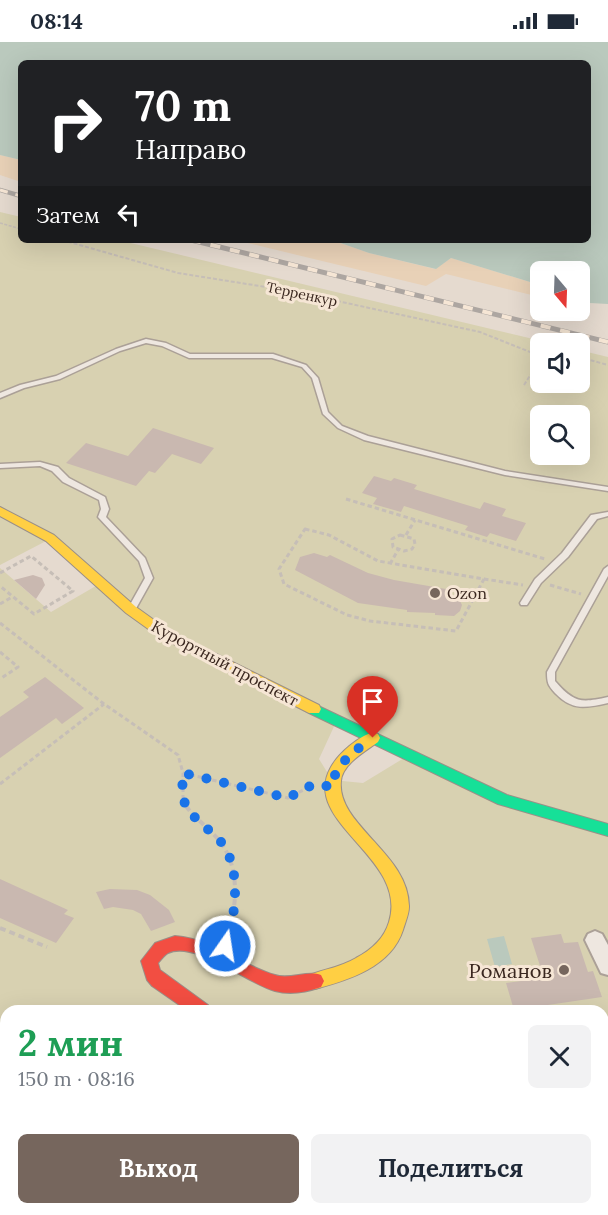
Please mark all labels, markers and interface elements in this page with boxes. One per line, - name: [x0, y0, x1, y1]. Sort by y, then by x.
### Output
- text: 08:14: [30, 7, 83, 35]
- text: 70 m: [135, 79, 231, 133]
- icon: right: [36, 84, 114, 162]
- text: Направо: [135, 132, 246, 166]
- icon: left: [112, 198, 145, 231]
- text: Затем: [36, 201, 100, 229]
- north arrow: [530, 261, 590, 321]
- map controls: [530, 261, 590, 465]
- street label: Терренкур: [265, 278, 339, 310]
- button: sound: [530, 333, 590, 393]
- button: search: [530, 405, 590, 465]
- place label: Ozon: [447, 583, 487, 603]
- marker: Ozon: [428, 586, 442, 600]
- street label: Курортный проспект: [148, 616, 302, 710]
- pin: [347, 676, 398, 738]
- icon: arrive: [356, 685, 389, 718]
- position arrow: [193, 914, 257, 978]
- place label: Романов: [469, 958, 552, 983]
- marker: Романов: [557, 963, 571, 977]
- text: 2 мин: [18, 1020, 123, 1066]
- button: close: [528, 1025, 591, 1088]
- text: 150 m · 08:16: [18, 1066, 135, 1091]
- button: Выход: [18, 1134, 299, 1203]
- button: Поделиться: [311, 1134, 591, 1203]

